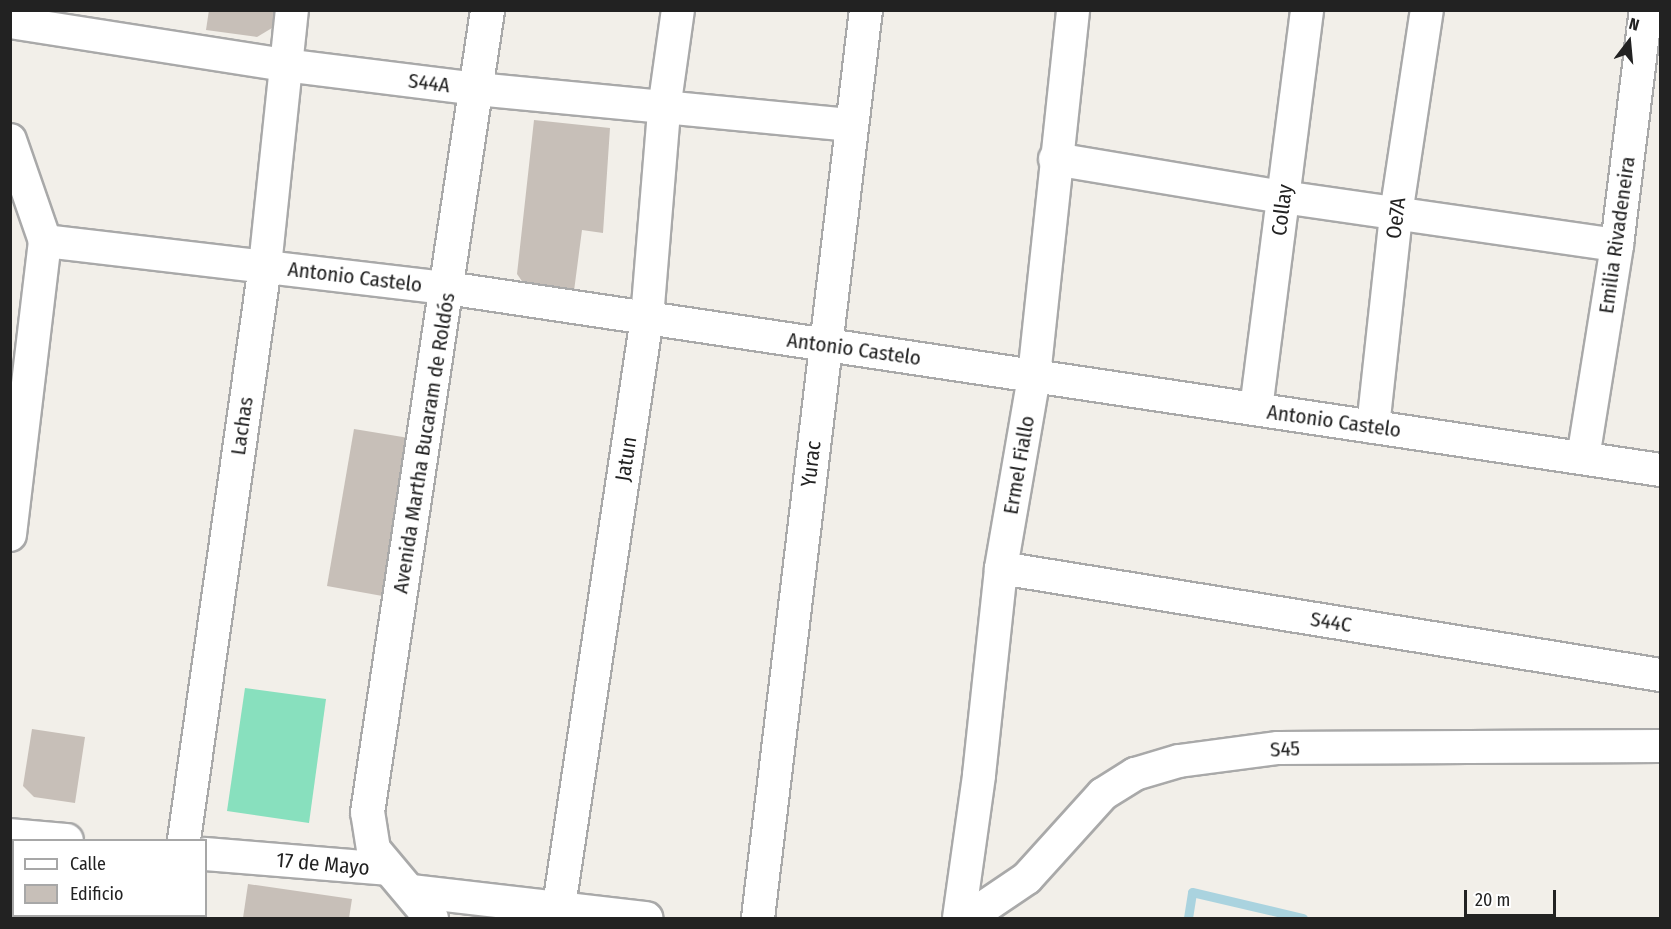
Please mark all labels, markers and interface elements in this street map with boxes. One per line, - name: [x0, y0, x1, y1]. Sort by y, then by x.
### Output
- north arrow: [1599, 12, 1659, 72]
- text: N: [1627, 14, 1641, 35]
- street label: S44A: [407, 68, 451, 98]
- street label: Emilia Rivadeneira: [1593, 155, 1641, 315]
- street label: Collay: [1266, 183, 1298, 237]
- street label: Oe7A: [1381, 196, 1411, 240]
- street label: Antonio Castelo: [286, 256, 424, 298]
- street label: Avenida Martha Bucaram de Roldós: [388, 291, 460, 595]
- street label: Antonio Castelo: [785, 327, 923, 371]
- street label: Lachas: [225, 395, 259, 457]
- street label: Antonio Castelo: [1265, 399, 1403, 443]
- street label: Ermel Fiallo: [998, 414, 1040, 516]
- street label: Jatun: [610, 435, 642, 483]
- street label: Yurac: [796, 439, 826, 489]
- street label: S44C: [1309, 606, 1353, 638]
- street label: S45: [1269, 736, 1301, 762]
- legend: [12, 839, 207, 917]
- street label: 17 de Mayo: [275, 847, 371, 881]
- text: Calle: [70, 853, 106, 875]
- scale bar: [1467, 878, 1558, 916]
- text: Edificio: [70, 883, 123, 905]
- text: 20 m: [1475, 889, 1510, 911]

